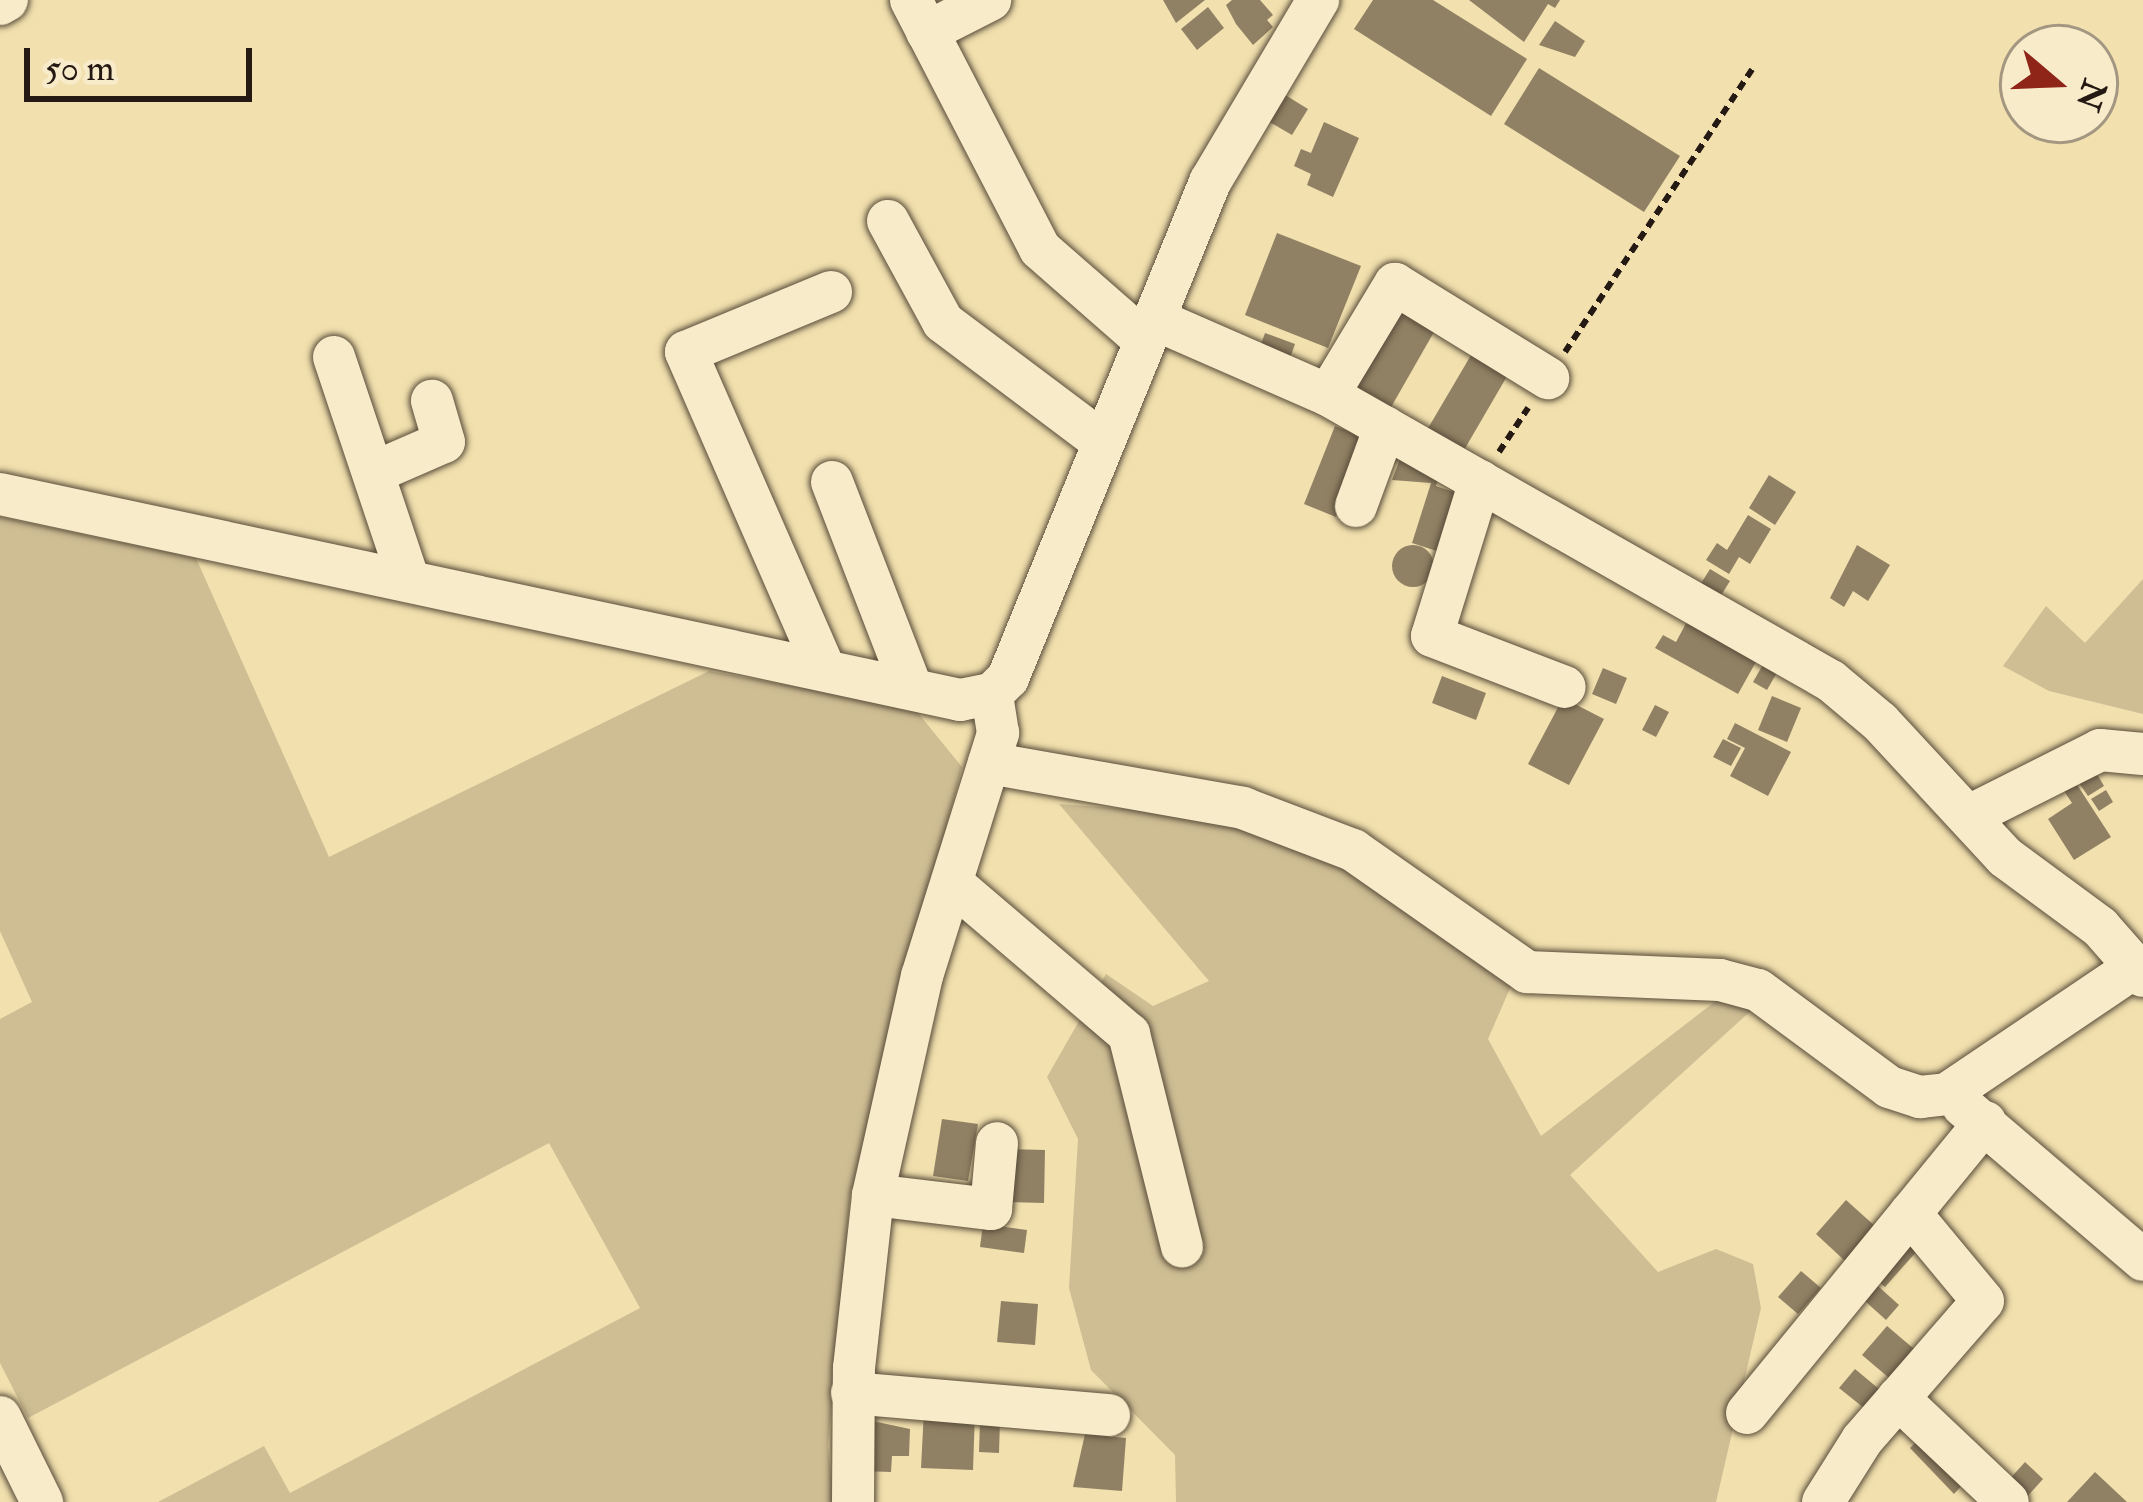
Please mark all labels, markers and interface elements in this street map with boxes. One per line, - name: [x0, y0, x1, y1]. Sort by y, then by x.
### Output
- scale bar: [30, 24, 258, 98]
- north arrow: [1999, 24, 2119, 144]
- text: 50 m: [45, 46, 114, 91]
- text: N: [2066, 74, 2115, 116]

